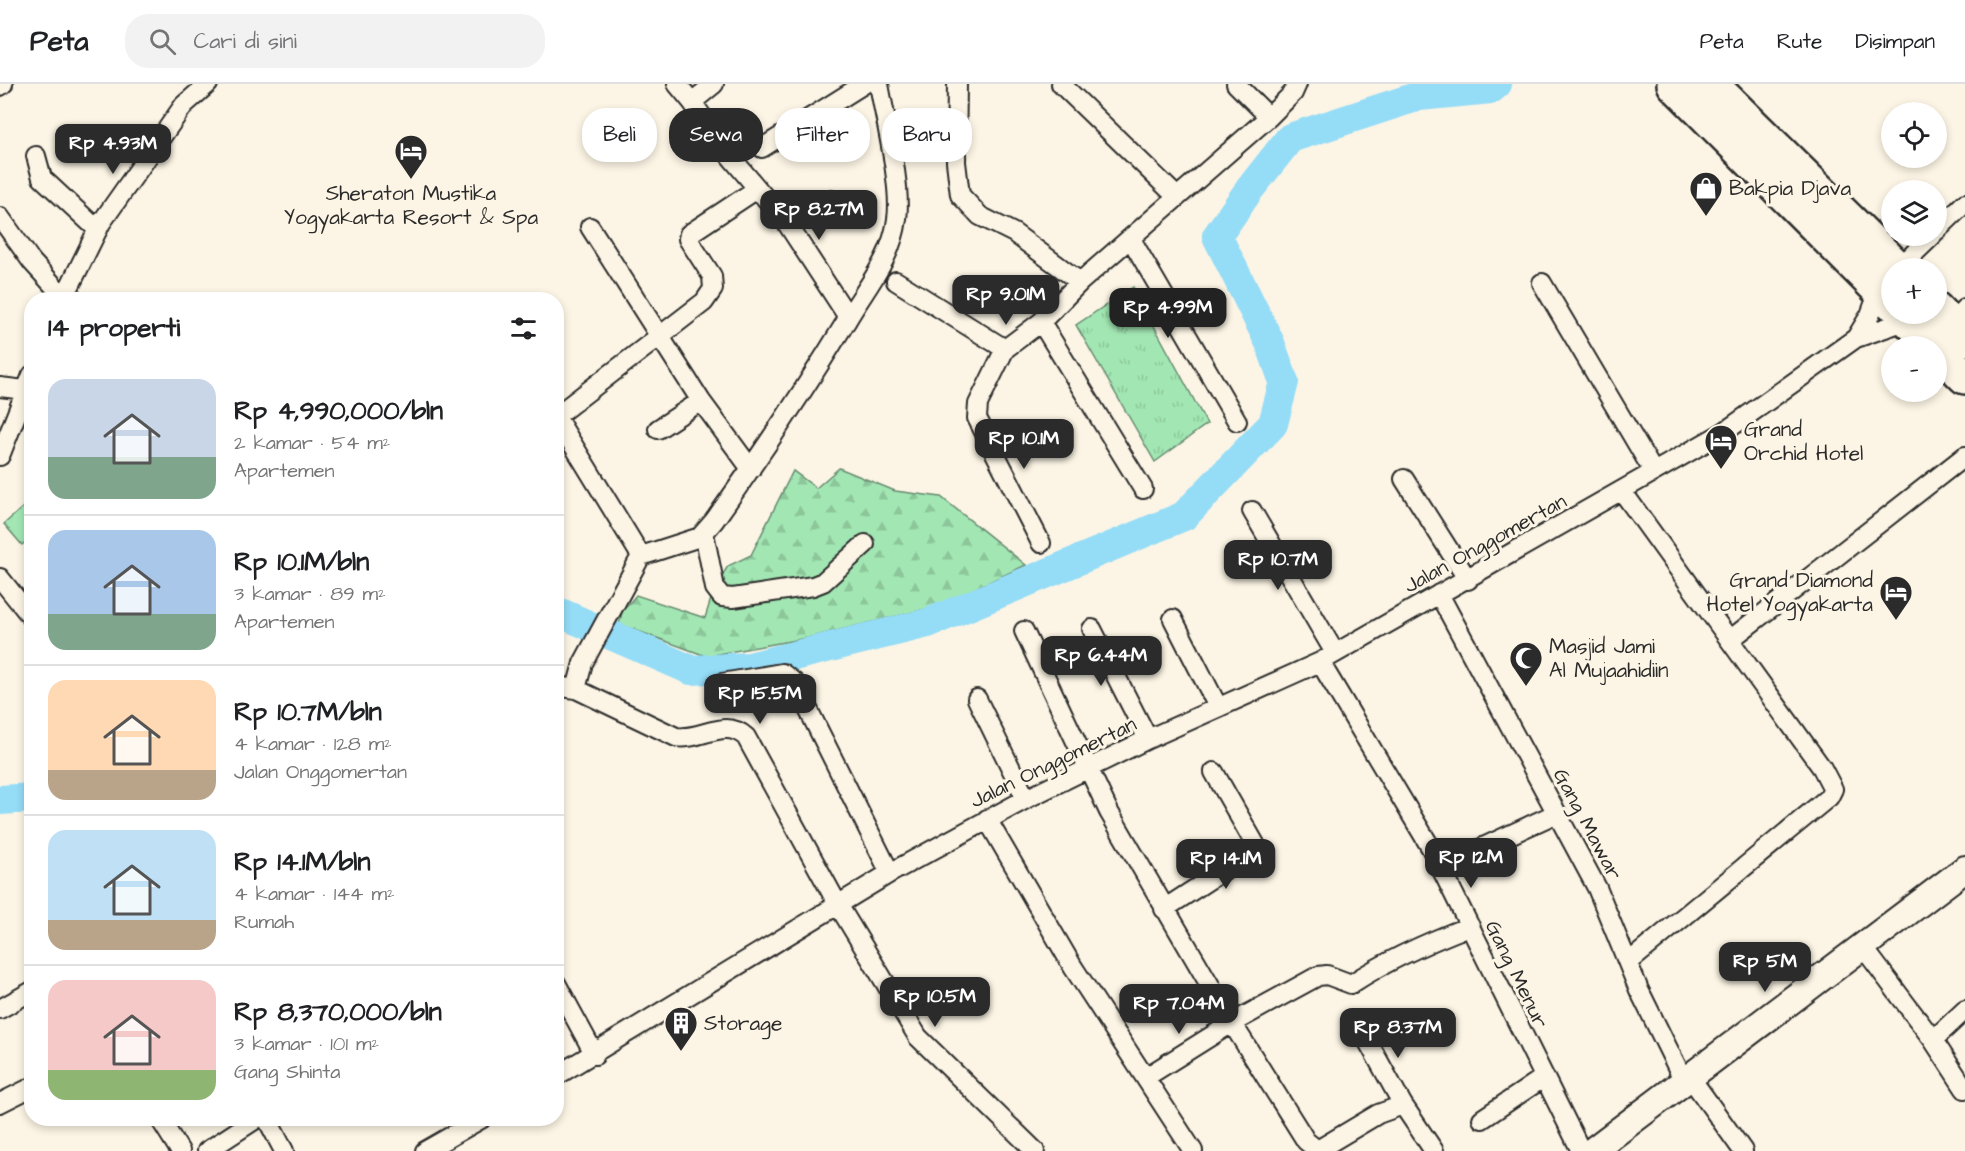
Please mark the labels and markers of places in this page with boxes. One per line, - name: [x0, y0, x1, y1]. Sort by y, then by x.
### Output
- pin: Rp 4.93M: [51, 124, 175, 175]
- hotel icon: Sheraton Mustika Yogyakarta Resort & Spa: [393, 133, 429, 180]
- shop icon: Bakpia Djava: [1688, 170, 1724, 217]
- place label: Bakpia Djava: [1729, 174, 1851, 204]
- place label: Sheraton Mustika Yogyakarta Resort & Spa: [284, 179, 538, 234]
- pin: Rp 8.27M: [757, 190, 881, 241]
- pin: Rp 9.01M: [944, 275, 1068, 326]
- pin: Rp 4.99M: [1106, 288, 1230, 339]
- place label: Grand Orchid Hotel: [1744, 415, 1863, 468]
- pin: Rp 10.1M: [962, 419, 1086, 470]
- hotel icon: Grand Orchid Hotel: [1703, 423, 1739, 470]
- pin: Rp 10.7M: [1216, 540, 1340, 591]
- place label: Grand Diamond Hotel Yogyakarta: [1706, 566, 1873, 621]
- hotel icon: Grand Diamond Hotel Yogyakarta: [1878, 574, 1914, 621]
- place label: Masjid Jami Al Mujaahidiin: [1549, 632, 1669, 685]
- pin: Rp 6.44M: [1039, 636, 1163, 687]
- mosque icon: Masjid Jami Al Mujaahidiin: [1508, 640, 1544, 687]
- pin: Rp 15.5M: [698, 674, 822, 725]
- pin: Rp 12M: [1422, 838, 1520, 889]
- pin: Rp 14.1M: [1164, 839, 1288, 890]
- pin: Rp 5M: [1723, 942, 1807, 993]
- pin: Rp 10.5M: [873, 977, 997, 1028]
- pin: Rp 7.04M: [1117, 984, 1241, 1035]
- building icon: Storage: [663, 1005, 699, 1052]
- pin: Rp 8.37M: [1336, 1008, 1460, 1059]
- place label: Storage: [704, 1009, 782, 1040]

